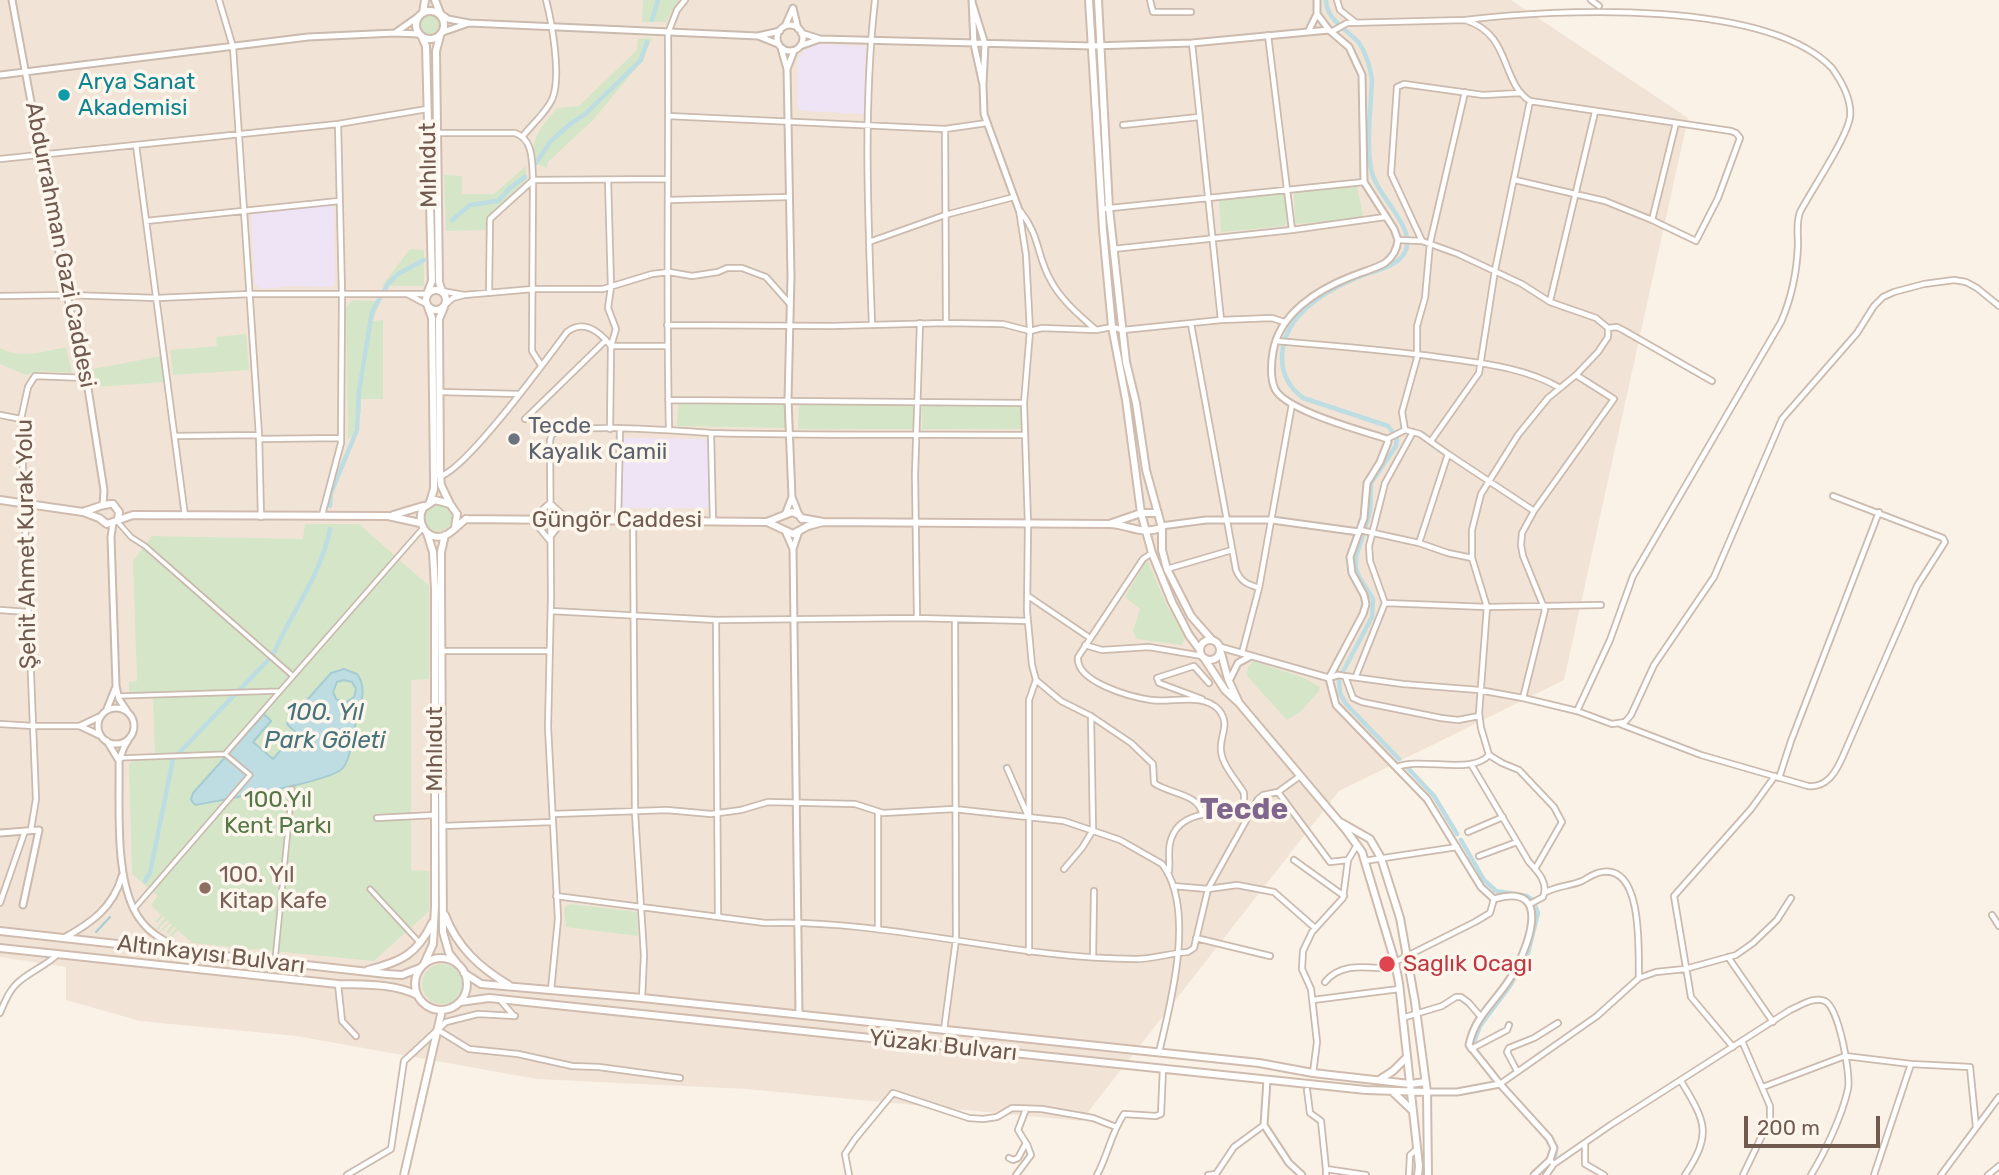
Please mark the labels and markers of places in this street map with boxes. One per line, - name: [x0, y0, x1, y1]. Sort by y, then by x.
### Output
- place label: Arya Sanat Akademisi: [78, 68, 195, 122]
- marker: Arya Sanat Akademisi: [56, 87, 72, 103]
- place label: Tecde Kayalık Camii: [528, 412, 667, 466]
- marker: Tecde Kayalık Camii: [506, 431, 522, 447]
- place label: 100. Yıl Kitap Kafe: [219, 861, 327, 915]
- marker: 100. Yıl Kitap Kafe: [197, 880, 213, 896]
- place label: Saglık Ocagı: [1403, 950, 1533, 978]
- marker: Saglık Ocagı: [1377, 954, 1397, 974]

